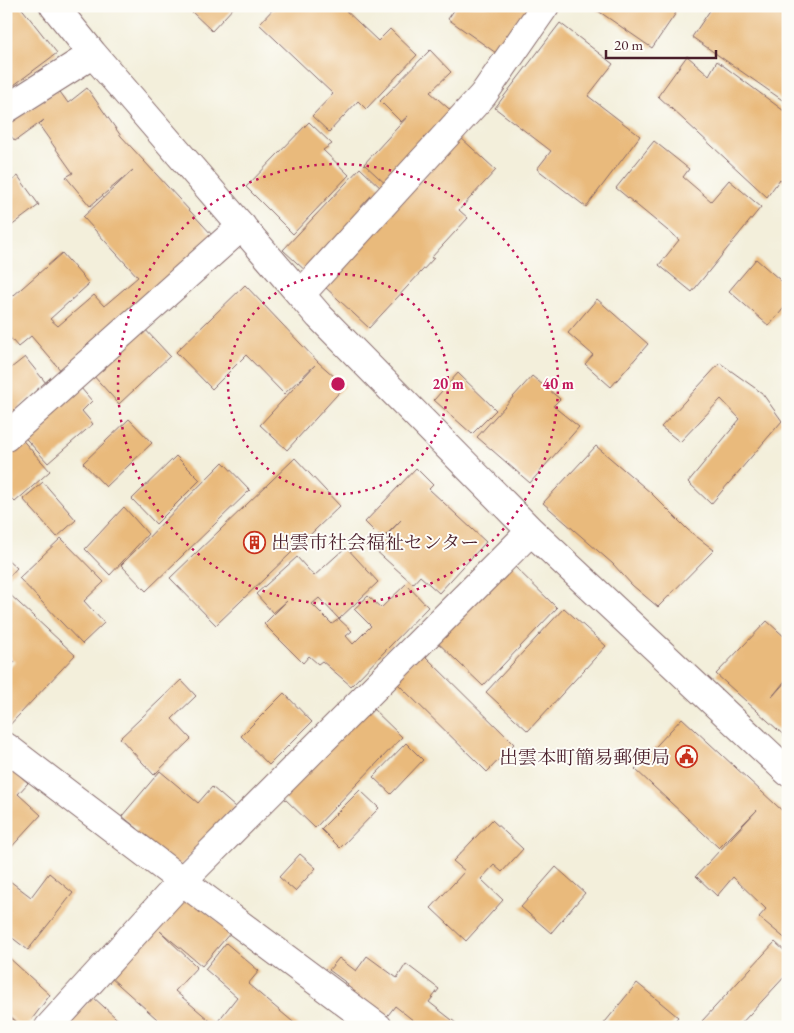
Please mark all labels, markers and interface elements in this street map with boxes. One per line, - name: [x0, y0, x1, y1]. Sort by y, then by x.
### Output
- scale bar: [606, 28, 716, 60]
- text: 20 m: [614, 35, 643, 54]
- text: 20 m: [432, 374, 464, 393]
- text: 40 m: [542, 374, 574, 393]
- centre of rings: [329, 375, 347, 393]
- building icon: 出雲市社会福祉センター: [243, 530, 267, 554]
- place label: 出雲市社会福祉センター: [271, 530, 479, 555]
- place label: 出雲本町簡易郵便局: [499, 745, 670, 770]
- public building icon: 出雲本町簡易郵便局: [674, 745, 698, 769]

